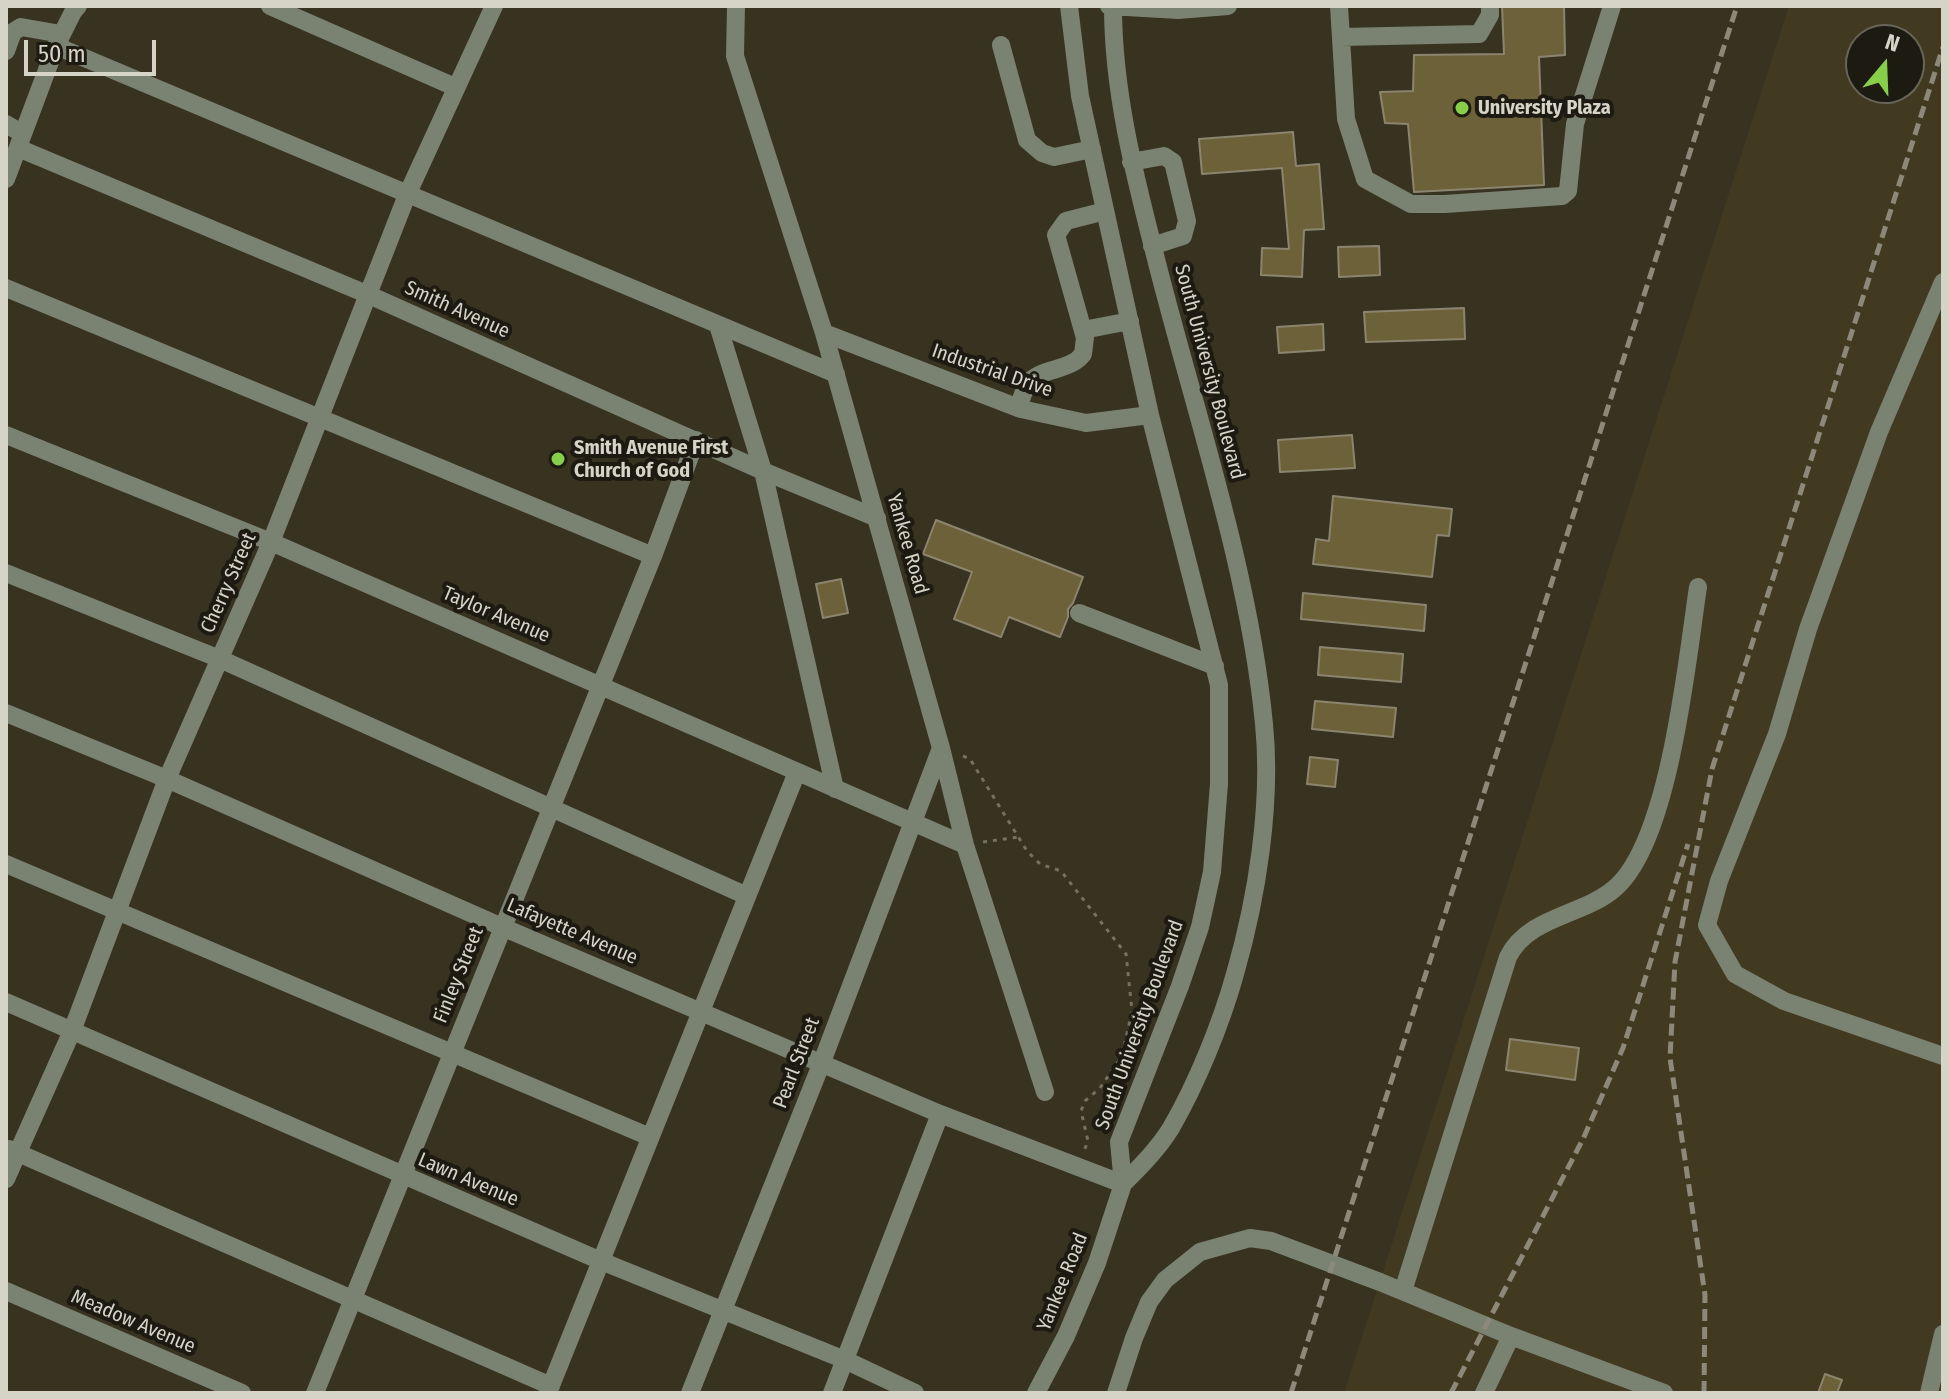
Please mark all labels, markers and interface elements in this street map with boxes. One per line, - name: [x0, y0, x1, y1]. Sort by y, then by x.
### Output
- scale bar: [28, 24, 160, 74]
- north arrow: [1845, 24, 1925, 104]
- text: N: [1882, 28, 1903, 58]
- text: 50 m: [38, 40, 86, 68]
- place label: University Plaza: [1478, 96, 1611, 120]
- marker: University Plaza: [1453, 99, 1471, 117]
- street label: South University Boulevard: [1169, 262, 1249, 482]
- street label: Smith Avenue: [401, 276, 513, 344]
- street label: Industrial Drive: [929, 339, 1055, 403]
- place label: Smith Avenue First Church of God: [574, 436, 728, 483]
- marker: Smith Avenue First Church of God: [549, 450, 567, 468]
- street label: Yankee Road: [881, 491, 933, 597]
- street label: Cherry Street: [196, 529, 262, 637]
- street label: Taylor Avenue: [439, 582, 553, 648]
- street label: Lafayette Avenue: [503, 894, 641, 970]
- street label: South University Boulevard: [1091, 917, 1189, 1133]
- street label: Finley Street: [429, 923, 489, 1027]
- street label: Pearl Street: [769, 1014, 825, 1112]
- street label: Lawn Avenue: [414, 1148, 522, 1212]
- street label: Yankee Road: [1032, 1229, 1094, 1335]
- street label: Meadow Avenue: [67, 1285, 199, 1359]

